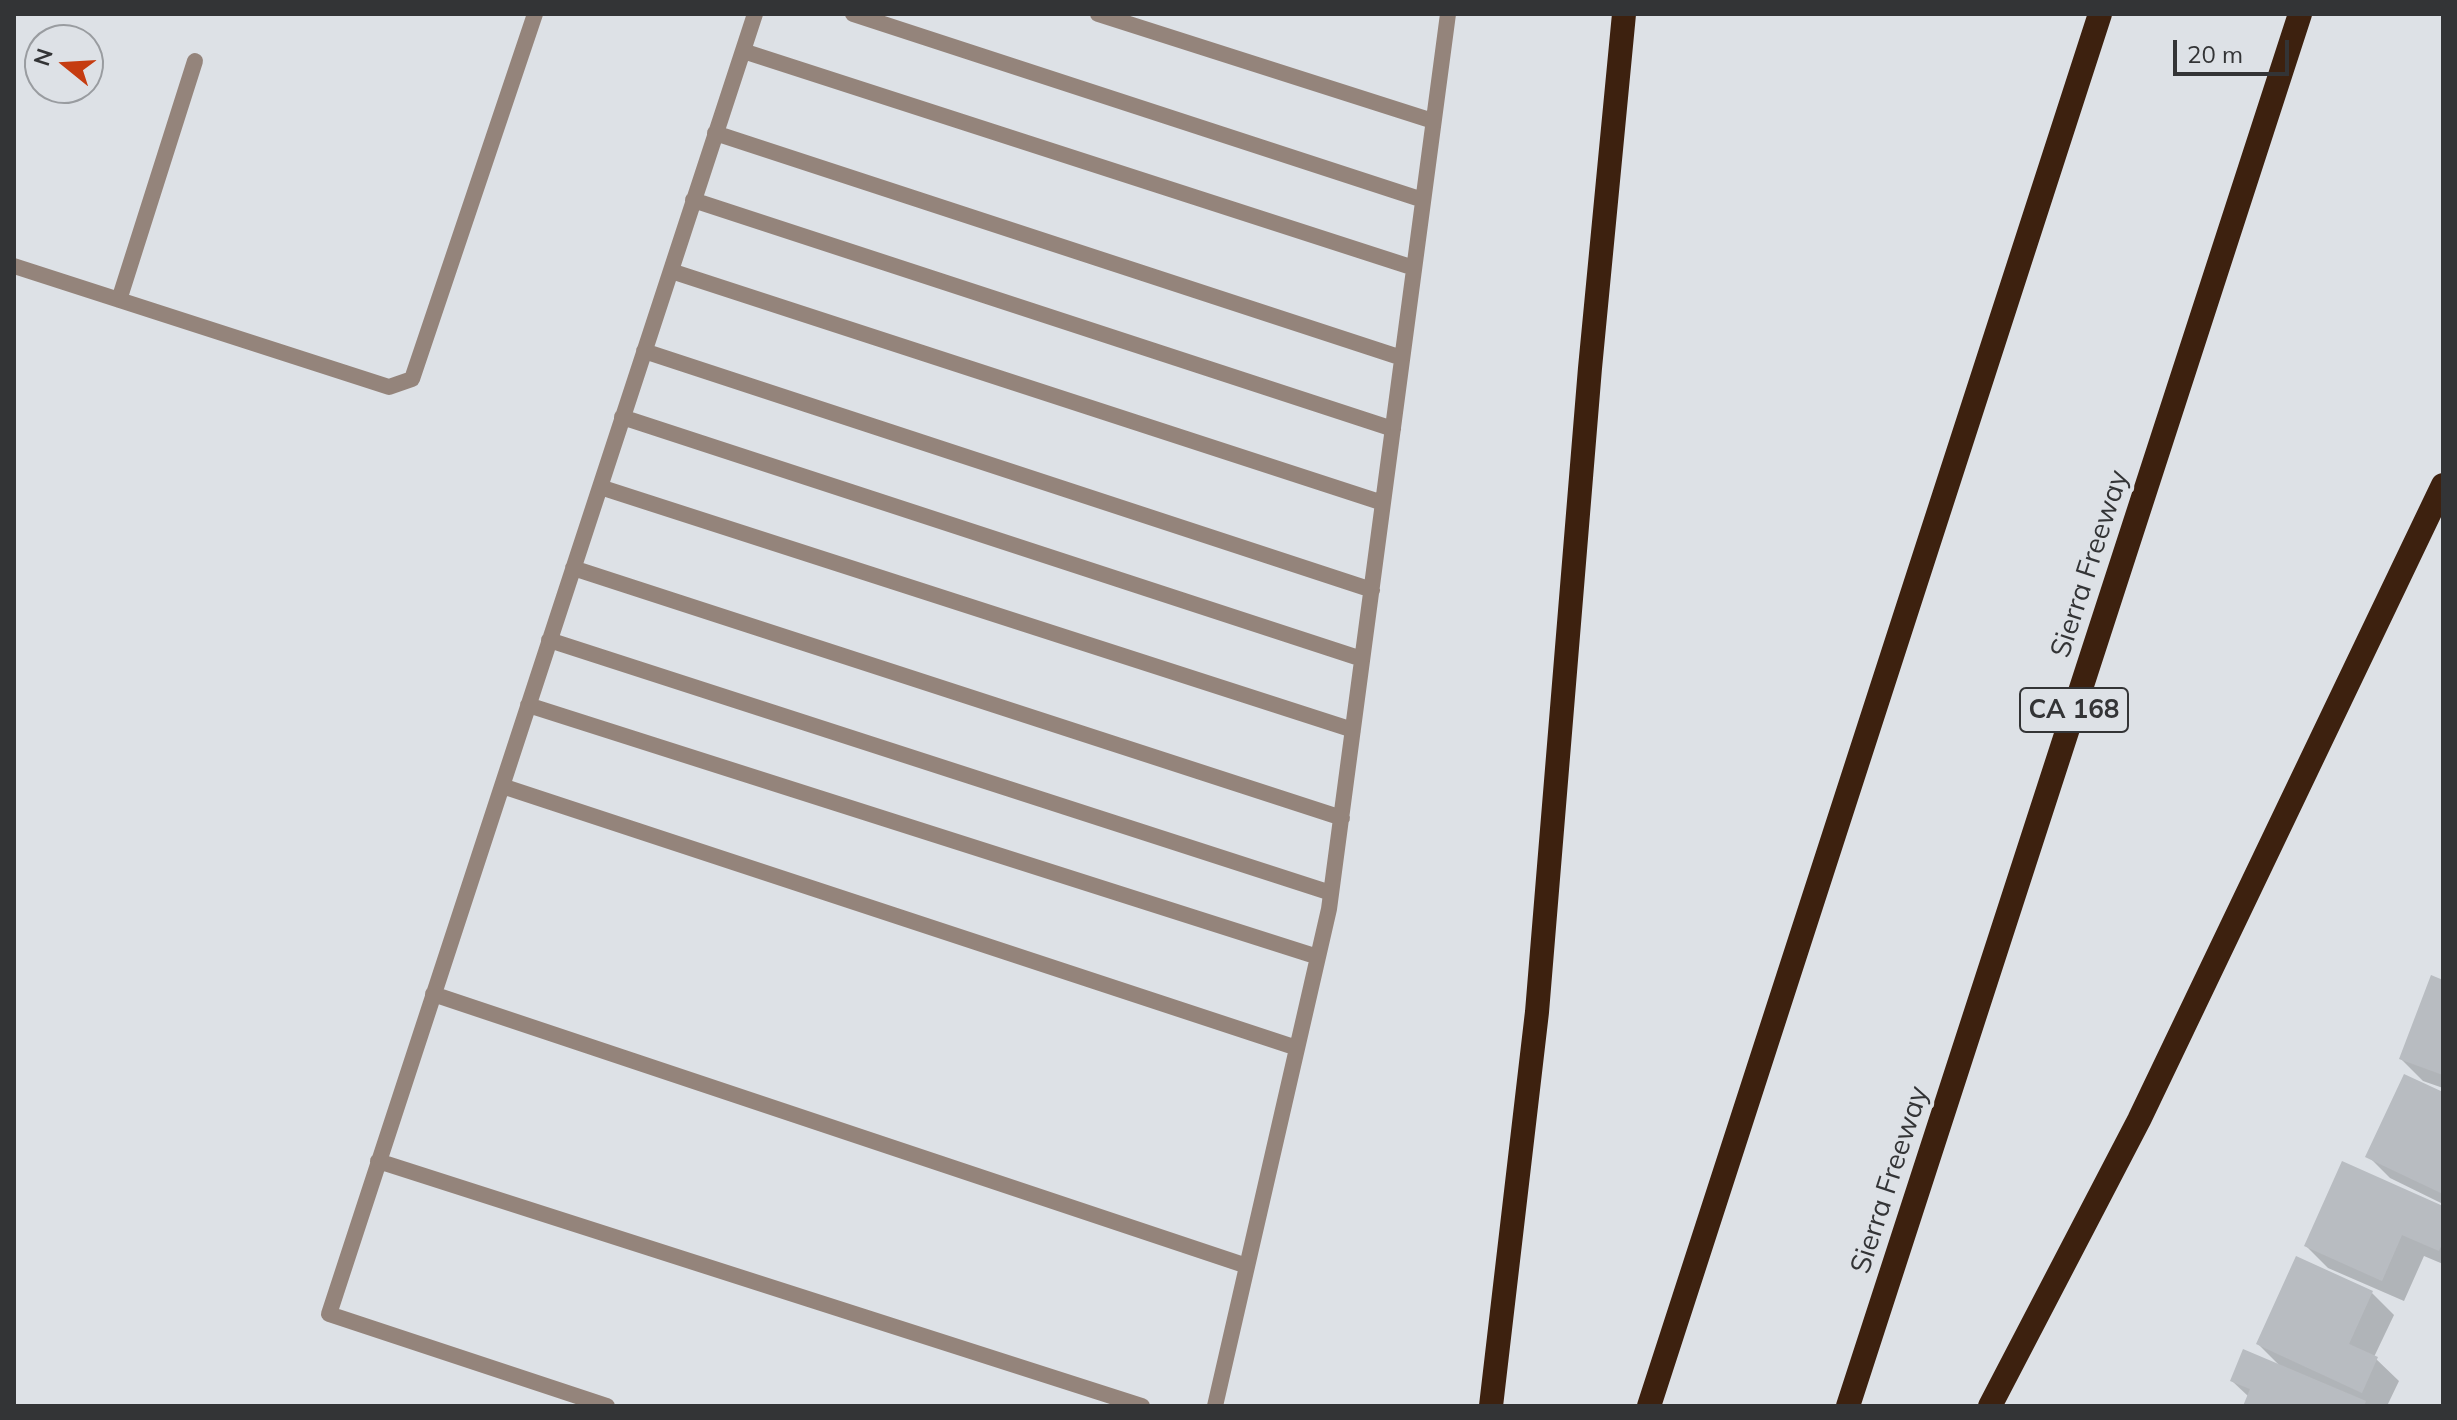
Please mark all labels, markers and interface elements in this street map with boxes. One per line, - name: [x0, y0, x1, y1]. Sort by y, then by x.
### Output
- north arrow: [24, 24, 104, 104]
- scale bar: [2177, 24, 2293, 74]
- text: 20 m: [2187, 39, 2243, 69]
- text: N: [27, 45, 59, 69]
- street label: Sierra Freeway: [2044, 466, 2136, 662]
- road number: CA 168: [2020, 688, 2128, 732]
- street label: Sierra Freeway: [1844, 1082, 1936, 1278]

